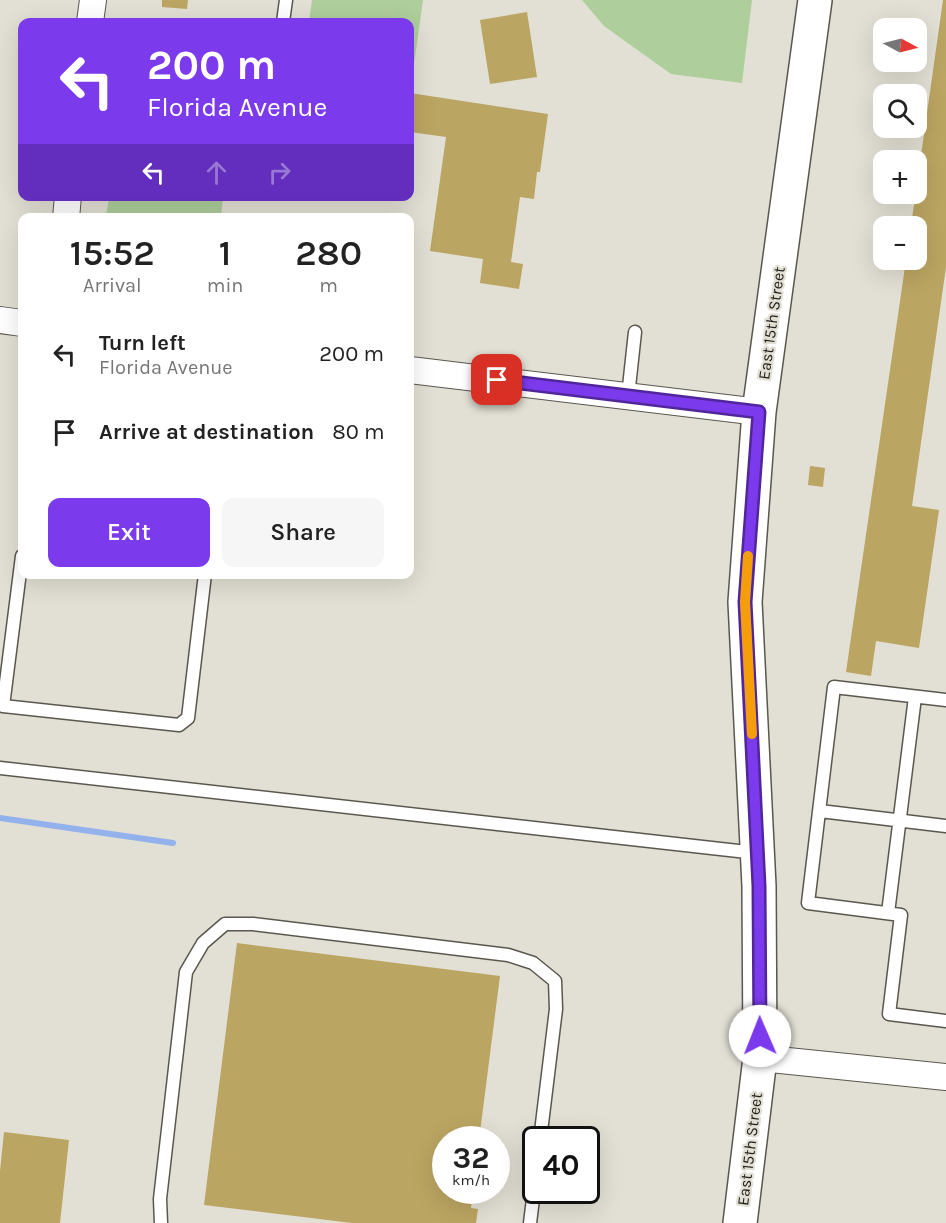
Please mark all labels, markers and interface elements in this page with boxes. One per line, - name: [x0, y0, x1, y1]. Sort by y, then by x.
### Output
- north arrow: [873, 18, 927, 72]
- map controls: [873, 18, 927, 270]
- text: 200 m: [147, 40, 276, 90]
- icon: left: [48, 42, 126, 120]
- button: search: [873, 84, 927, 138]
- text: Florida Avenue: [147, 91, 327, 123]
- button: +: [873, 150, 927, 204]
- icon: left: [137, 156, 170, 189]
- icon: ahead: [200, 156, 233, 189]
- icon: right: [263, 156, 296, 189]
- button: −: [873, 216, 927, 270]
- text: 15:52: [70, 232, 155, 274]
- text: 1: [219, 232, 231, 274]
- text: 280: [295, 232, 362, 274]
- street label: East 15th Street: [754, 265, 789, 381]
- text: Arrival: [83, 274, 142, 297]
- text: min: [207, 274, 243, 297]
- text: m: [319, 274, 338, 297]
- text: Turn left: [99, 330, 186, 356]
- icon: left: [48, 338, 81, 371]
- text: 200 m: [319, 341, 384, 367]
- pin: [471, 354, 522, 405]
- text: Florida Avenue: [99, 356, 233, 379]
- icon: arrive: [480, 363, 513, 396]
- icon: arrive: [48, 416, 81, 449]
- text: Arrive at destination: [99, 419, 314, 445]
- text: 80 m: [332, 419, 385, 445]
- button: Exit: [48, 498, 210, 567]
- button: Share: [222, 498, 384, 567]
- position arrow: [728, 1004, 792, 1068]
- street label: East 15th Street: [733, 1091, 766, 1207]
- speed limit sign: 40: [522, 1126, 600, 1204]
- text: 32: [453, 1140, 489, 1176]
- text: km/h: [452, 1171, 490, 1189]

